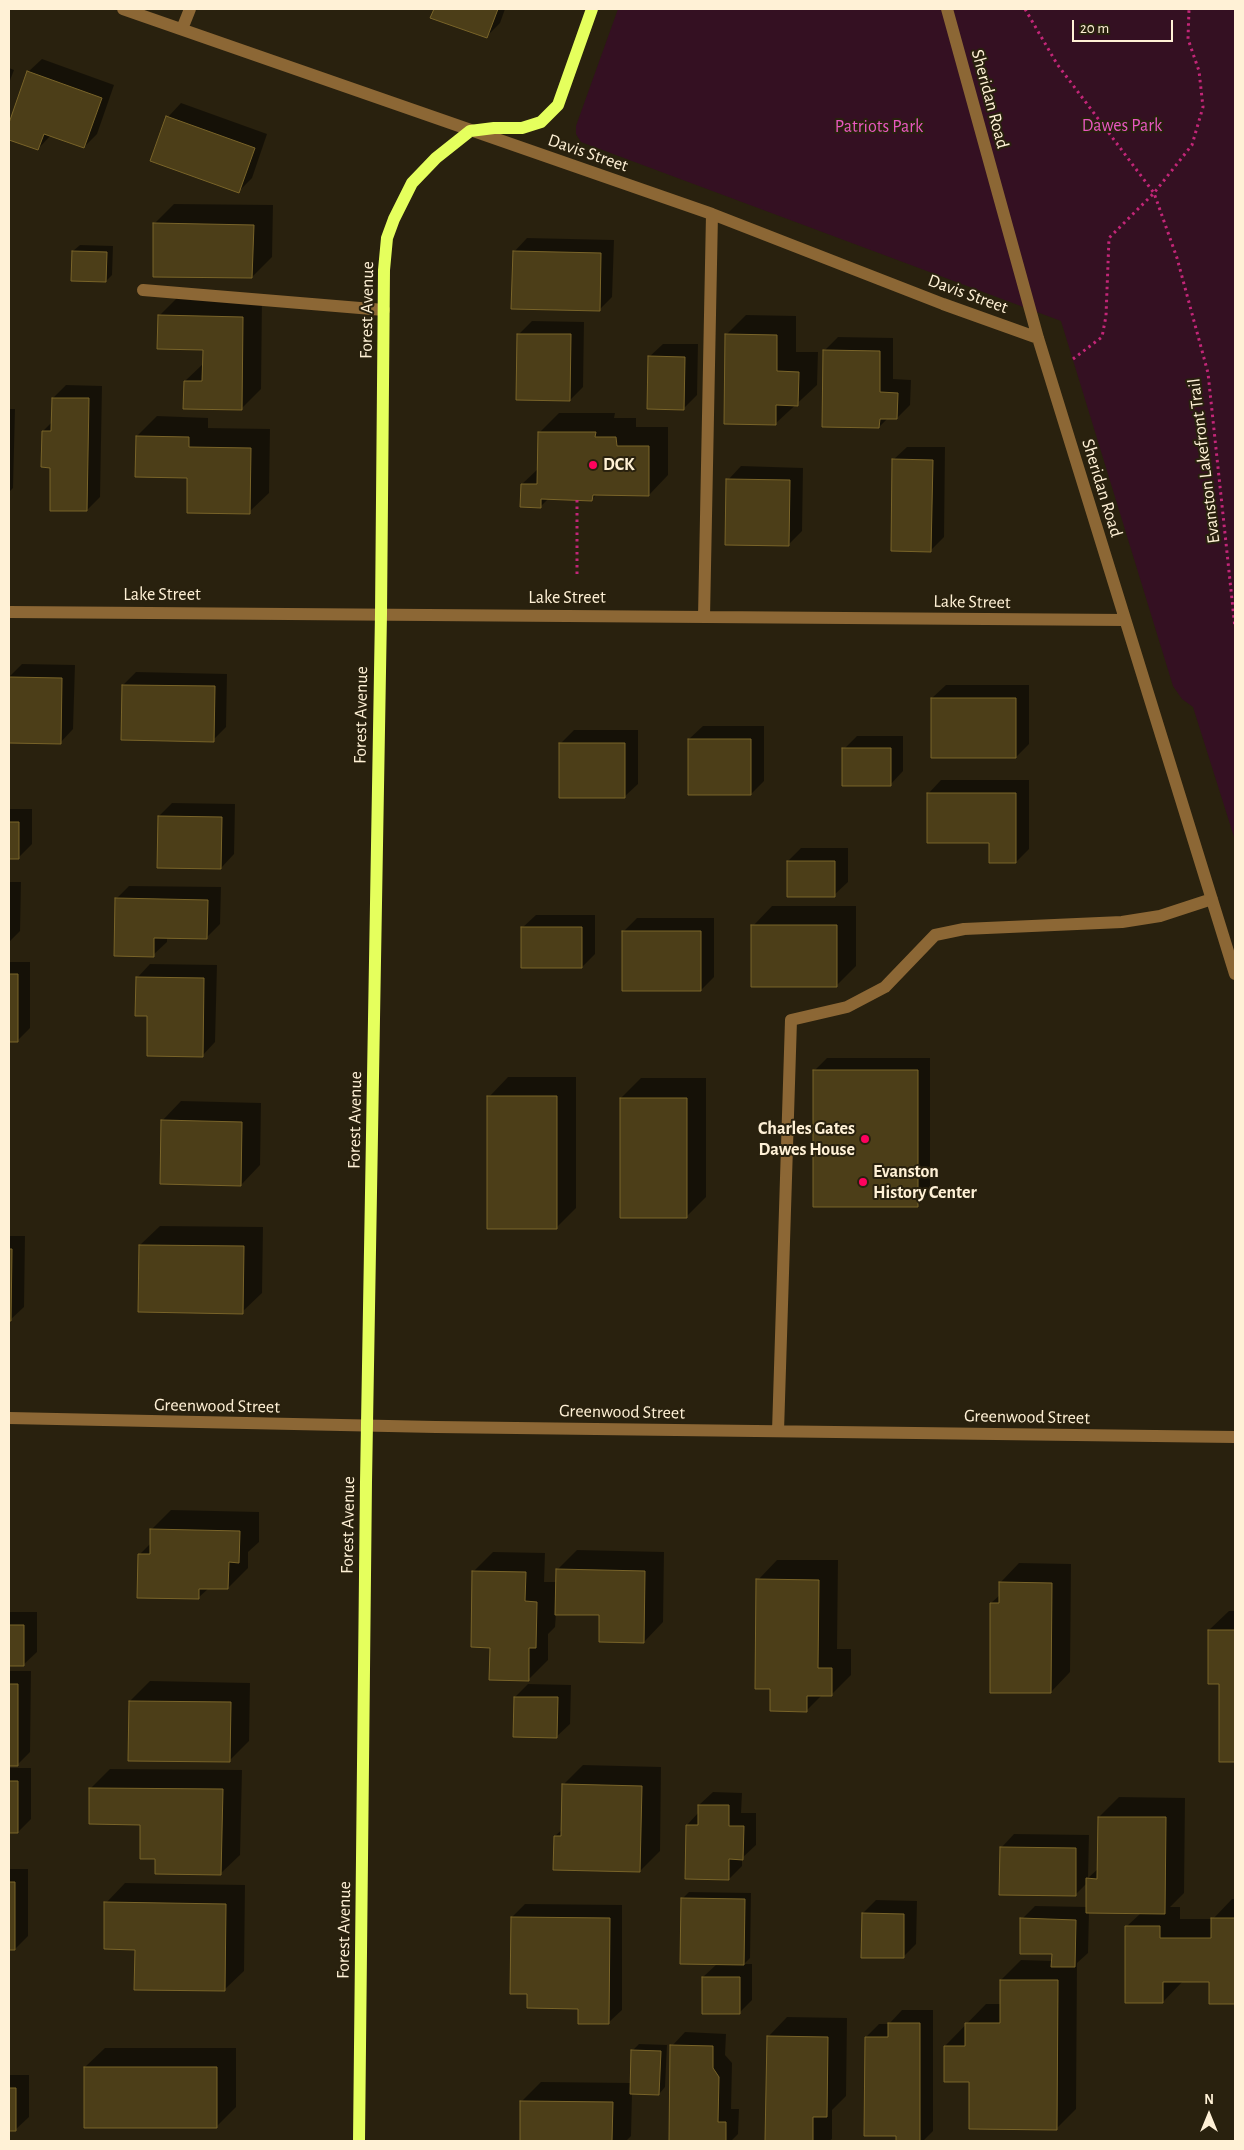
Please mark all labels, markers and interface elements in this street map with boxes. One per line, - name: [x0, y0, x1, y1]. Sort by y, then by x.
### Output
- scale bar: [1074, 10, 1175, 42]
- text: 20 m: [1080, 21, 1109, 36]
- street label: Sheridan Road: [966, 47, 1014, 151]
- park label: Dawes Park: [1082, 115, 1162, 137]
- park label: Patriots Park: [835, 116, 923, 138]
- street label: Davis Street: [545, 129, 631, 177]
- street label: Forest Avenue: [355, 261, 379, 359]
- street label: Davis Street: [925, 270, 1011, 318]
- street label: Evanston Lakefront Trail: [1183, 377, 1225, 545]
- street label: Sheridan Road: [1077, 436, 1127, 540]
- place label: DCK: [603, 454, 635, 476]
- marker: DCK: [587, 459, 599, 471]
- street label: Lake Street: [123, 584, 201, 606]
- street label: Lake Street: [528, 587, 606, 609]
- street label: Lake Street: [933, 591, 1011, 613]
- street label: Forest Avenue: [349, 666, 373, 764]
- street label: Forest Avenue: [343, 1071, 367, 1169]
- place label: Charles Gates Dawes House: [758, 1118, 855, 1160]
- marker: Charles Gates Dawes House: [859, 1133, 871, 1145]
- place label: Evanston History Center: [873, 1161, 977, 1204]
- marker: Evanston History Center: [857, 1176, 869, 1188]
- street label: Greenwood Street: [154, 1394, 280, 1418]
- street label: Greenwood Street: [559, 1400, 685, 1424]
- street label: Greenwood Street: [964, 1405, 1090, 1429]
- street label: Forest Avenue: [336, 1476, 360, 1574]
- street label: Forest Avenue: [332, 1881, 356, 1979]
- north arrow: [1184, 2090, 1234, 2140]
- text: N: [1204, 2093, 1214, 2107]

